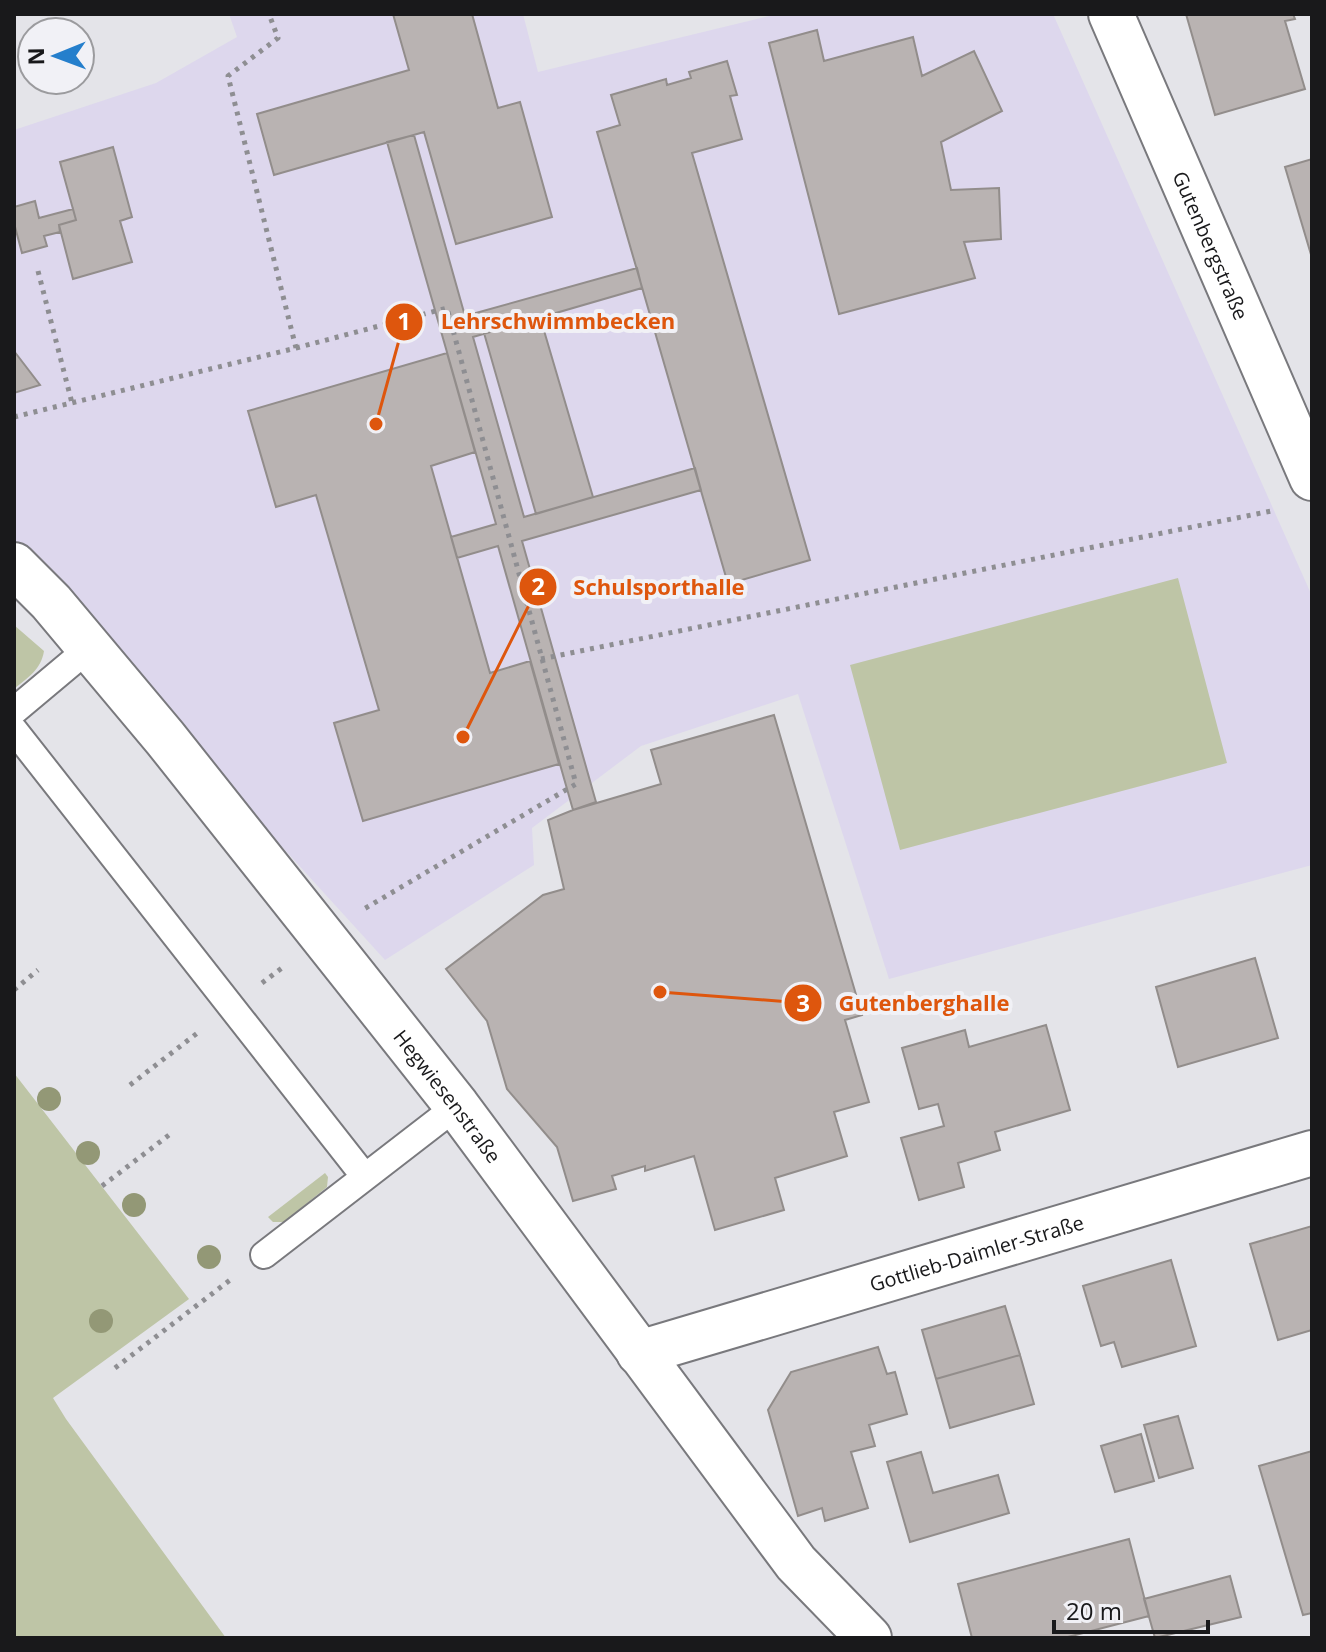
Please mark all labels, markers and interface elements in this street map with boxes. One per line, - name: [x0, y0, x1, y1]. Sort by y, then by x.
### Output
- north arrow: [16, 16, 96, 96]
- text: N: [20, 47, 50, 66]
- street label: Gutenbergstraße: [1167, 167, 1255, 324]
- callout: Lehrschwimmbecken: [384, 299, 691, 345]
- text: 1: [397, 304, 411, 337]
- text: Lehrschwimmbecken: [441, 305, 675, 335]
- callout: Schulsporthalle: [518, 564, 761, 610]
- text: 2: [531, 569, 545, 602]
- text: Schulsporthalle: [573, 571, 745, 601]
- callout: Gutenberghalle: [783, 980, 1026, 1026]
- text: 3: [796, 986, 810, 1019]
- text: Gutenberghalle: [839, 987, 1009, 1017]
- street label: Hegwiesenstraße: [388, 1024, 508, 1168]
- street label: Gottlieb-Daimler-Straße: [866, 1208, 1087, 1297]
- scale bar: [1054, 1584, 1208, 1634]
- text: 20 m: [1066, 1594, 1122, 1627]

